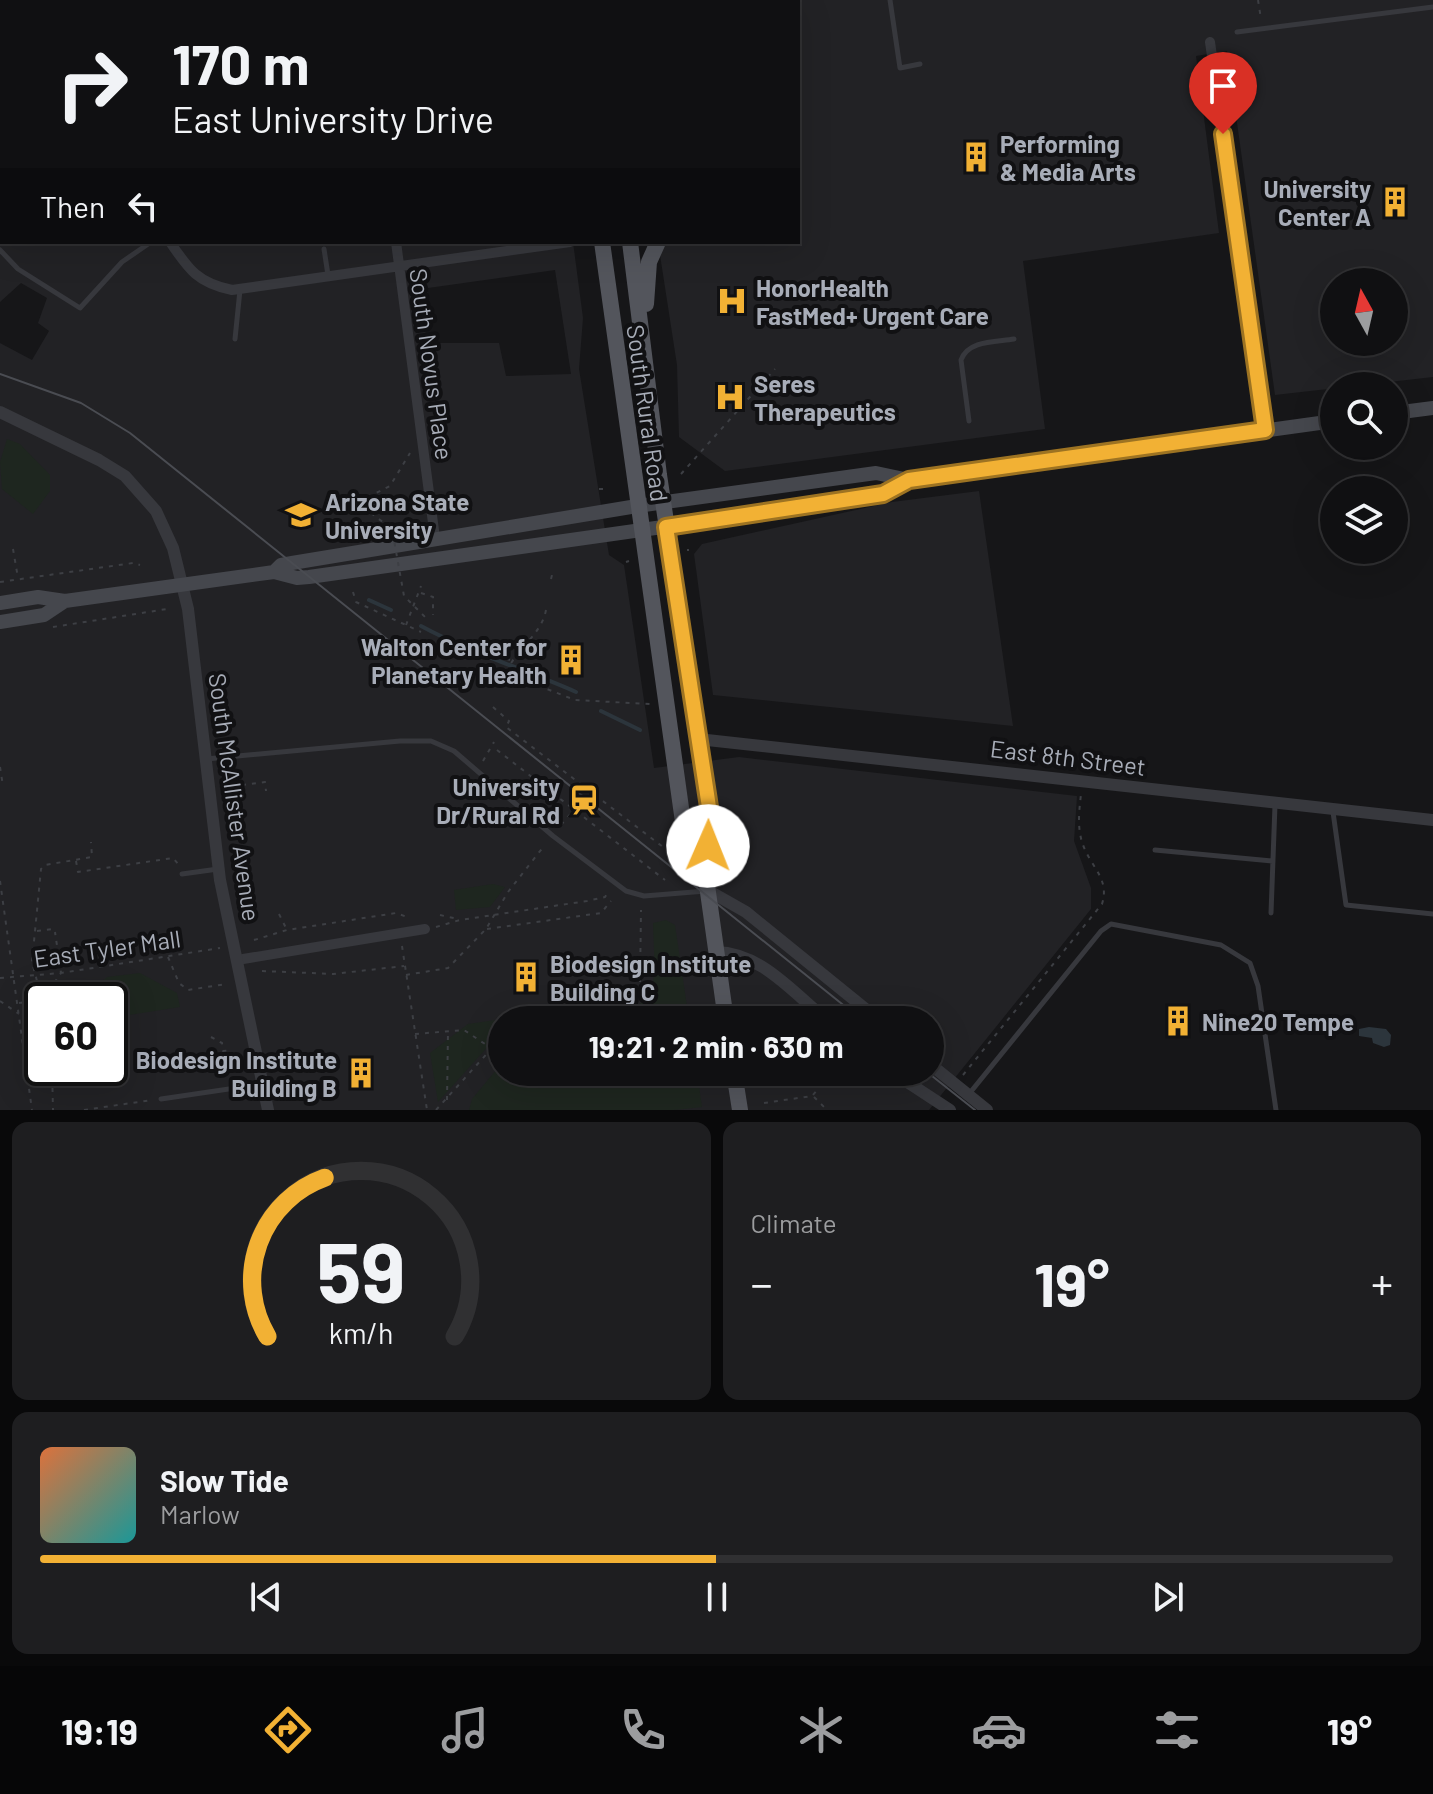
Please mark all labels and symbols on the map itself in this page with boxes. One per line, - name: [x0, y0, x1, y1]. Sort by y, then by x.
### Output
- pin: [1189, 52, 1257, 134]
- place label: Performing & Media Arts: [1000, 129, 1136, 186]
- building icon: Performing & Media Arts: [959, 140, 993, 174]
- place label: University Center A: [1263, 174, 1371, 231]
- building icon: University Center A: [1378, 185, 1412, 219]
- street label: South Novus Place: [404, 266, 460, 462]
- north arrow: [1320, 268, 1408, 356]
- place label: HonorHealth FastMed+ Urgent Care: [756, 273, 989, 330]
- hospital icon: HonorHealth FastMed+ Urgent Care: [715, 284, 749, 318]
- street label: South Rural Road: [621, 323, 675, 503]
- place label: Seres Therapeutics: [754, 369, 896, 426]
- hospital icon: Seres Therapeutics: [713, 380, 747, 414]
- place label: Arizona State University: [325, 487, 469, 544]
- school or university icon: Arizona State University: [284, 498, 318, 532]
- place label: Walton Center for Planetary Health: [361, 632, 547, 689]
- building icon: Walton Center for Planetary Health: [554, 643, 588, 677]
- street label: South McAllister Avenue: [203, 671, 267, 923]
- street label: East 8th Street: [989, 733, 1147, 781]
- place label: University Dr/Rural Rd: [436, 772, 560, 829]
- station icon: University Dr/Rural Rd: [567, 783, 601, 817]
- position arrow: [666, 804, 750, 888]
- street label: East Tyler Mall: [32, 923, 182, 973]
- place label: Biodesign Institute Building C: [550, 949, 751, 1006]
- building icon: Biodesign Institute Building C: [509, 960, 543, 994]
- speed limit sign: 60: [24, 982, 128, 1086]
- building icon: Nine20 Tempe: [1161, 1004, 1195, 1038]
- place label: Nine20 Tempe: [1202, 1007, 1354, 1036]
- place label: Biodesign Institute Building B: [136, 1045, 337, 1102]
- building icon: Biodesign Institute Building B: [344, 1056, 378, 1090]

